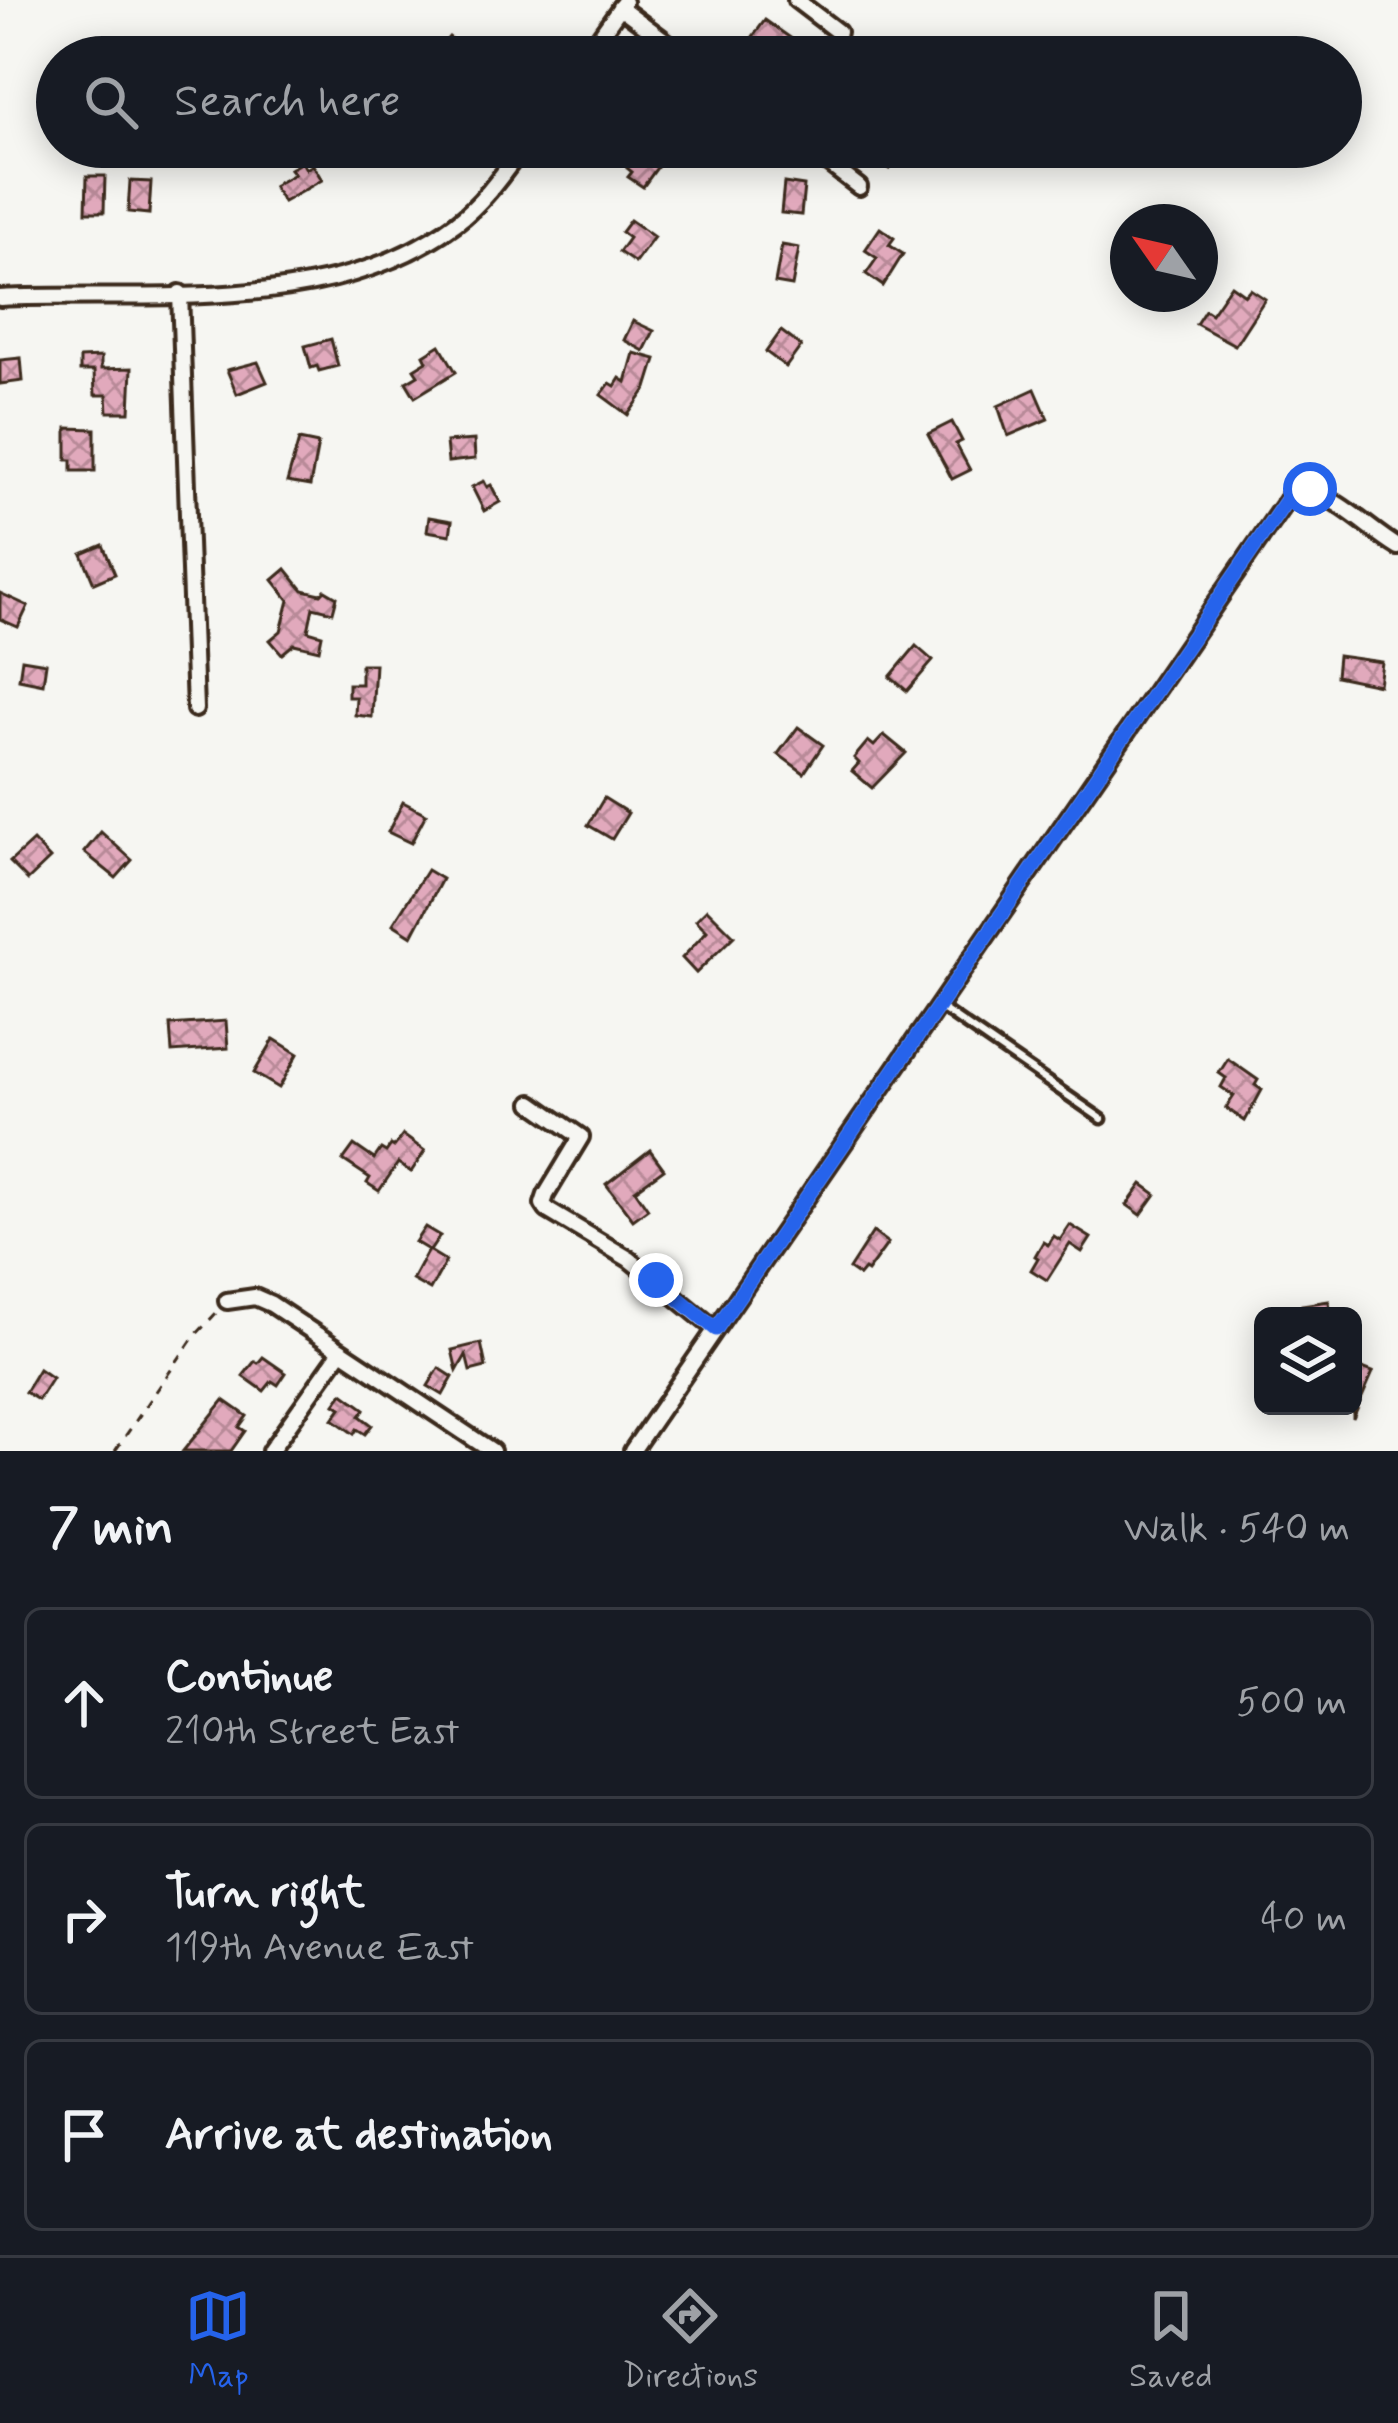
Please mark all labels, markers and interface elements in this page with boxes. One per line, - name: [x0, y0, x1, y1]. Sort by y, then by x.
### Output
- search box: [36, 36, 1362, 168]
- icon: search: [78, 69, 144, 135]
- text: Search here: [174, 73, 401, 132]
- north arrow: [1110, 204, 1218, 312]
- route start: [1283, 462, 1337, 516]
- route end: [629, 1253, 683, 1307]
- map controls: [1254, 1307, 1362, 1415]
- button: layers: [1254, 1307, 1362, 1415]
- text: 7 min: [48, 1496, 174, 1562]
- text: Walk · 540 m: [1124, 1504, 1350, 1555]
- text: Continue: [165, 1648, 333, 1707]
- icon: ahead: [51, 1670, 117, 1736]
- text: 500 m: [1236, 1678, 1347, 1729]
- text: 210th Street East: [165, 1707, 459, 1758]
- text: Turn right: [165, 1864, 365, 1923]
- icon: right: [51, 1886, 117, 1952]
- text: 40 m: [1260, 1894, 1347, 1945]
- text: 119th Avenue East: [165, 1923, 474, 1974]
- icon: arrive: [51, 2102, 117, 2168]
- text: Arrive at destination: [165, 2106, 553, 2165]
- tab: Map: [185, 2283, 251, 2399]
- tab: Directions: [622, 2283, 758, 2399]
- tab: Saved: [1129, 2283, 1213, 2399]

